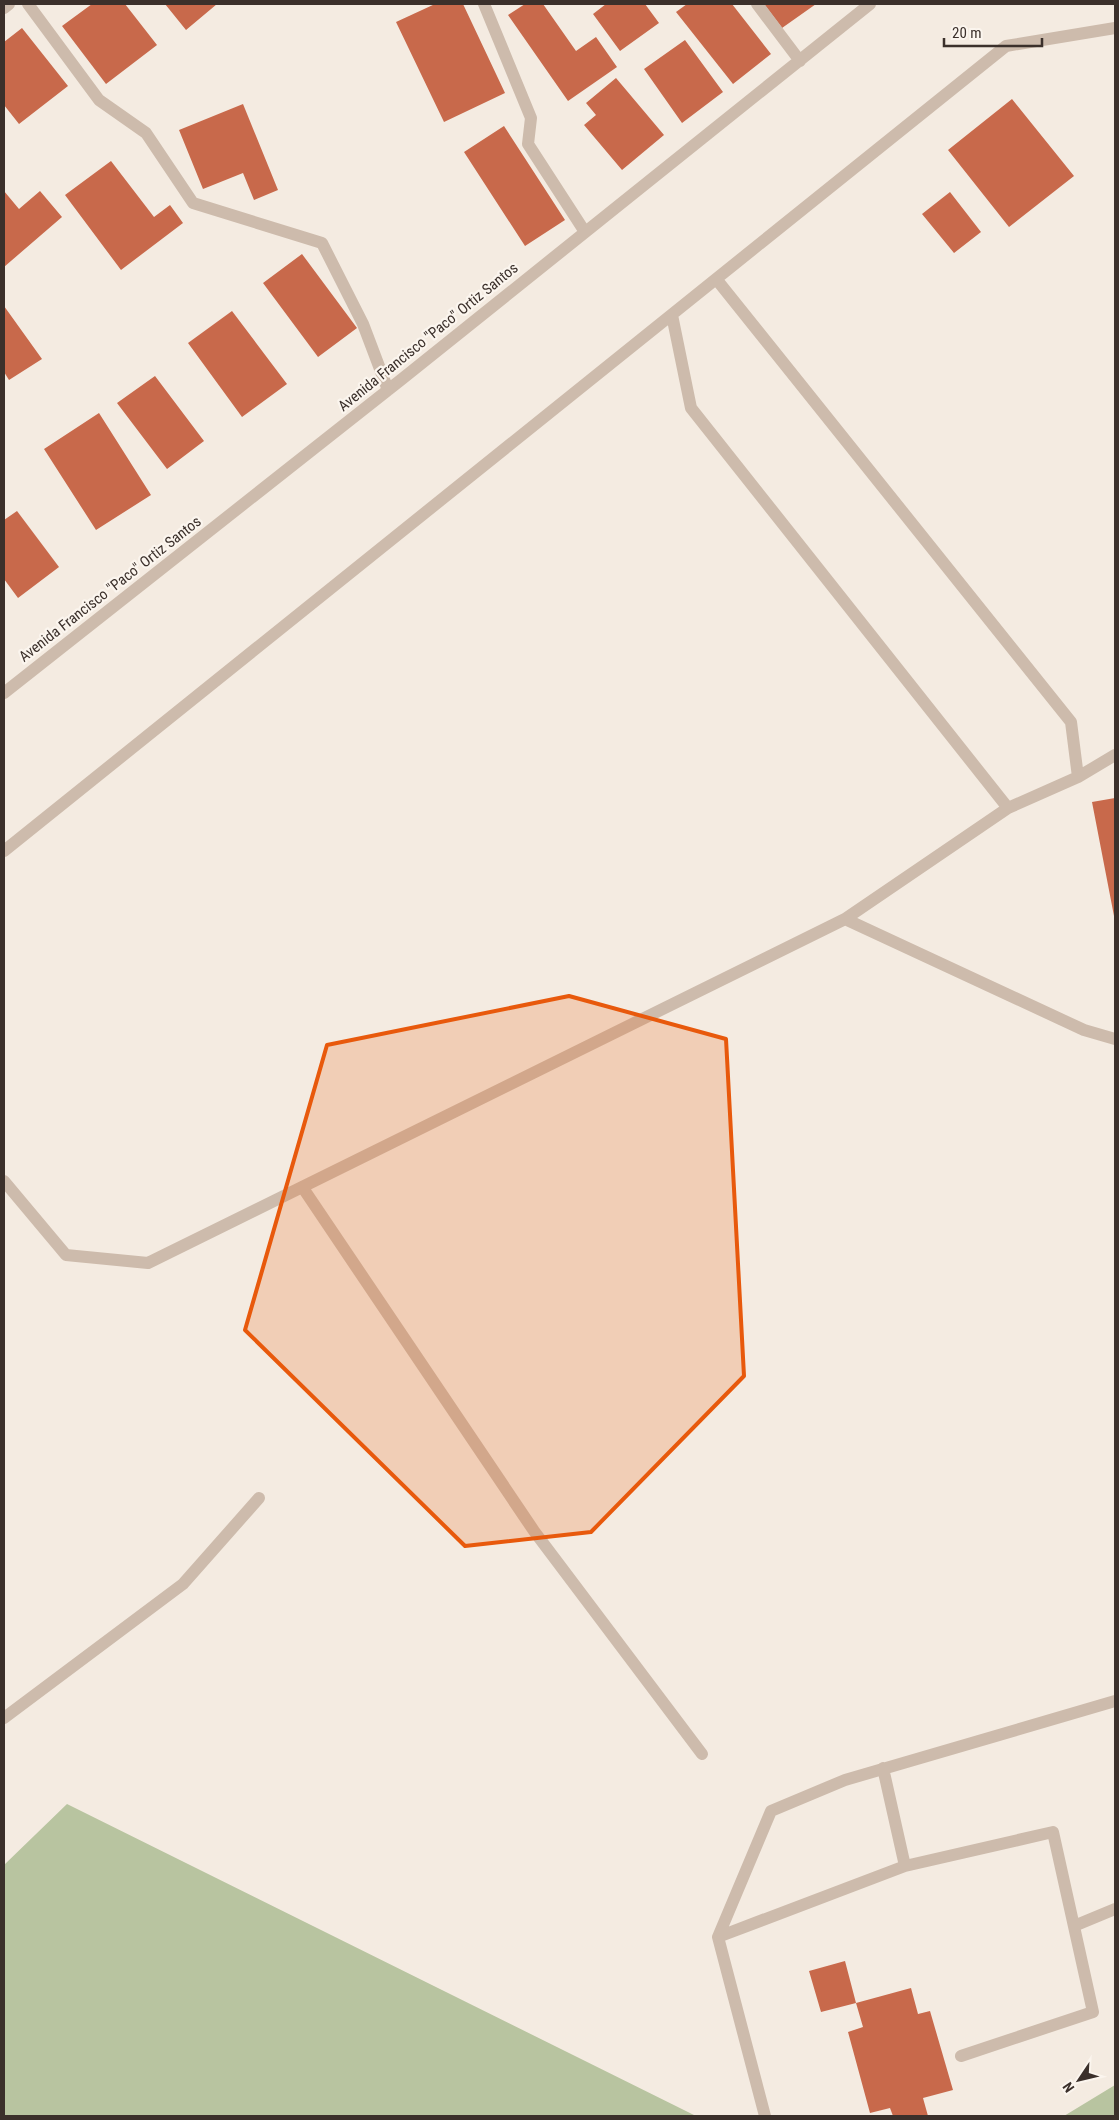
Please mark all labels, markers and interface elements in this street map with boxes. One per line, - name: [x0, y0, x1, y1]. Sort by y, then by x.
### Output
- scale bar: [944, 15, 1042, 47]
- text: 20 m: [952, 24, 982, 42]
- street label: Avenida Francisco "Paco" Ortiz Santos: [335, 259, 522, 415]
- street label: Avenida Francisco "Paco" Ortiz Santos: [15, 512, 205, 666]
- north arrow: [1054, 2055, 1104, 2105]
- text: N: [1059, 2079, 1077, 2096]

